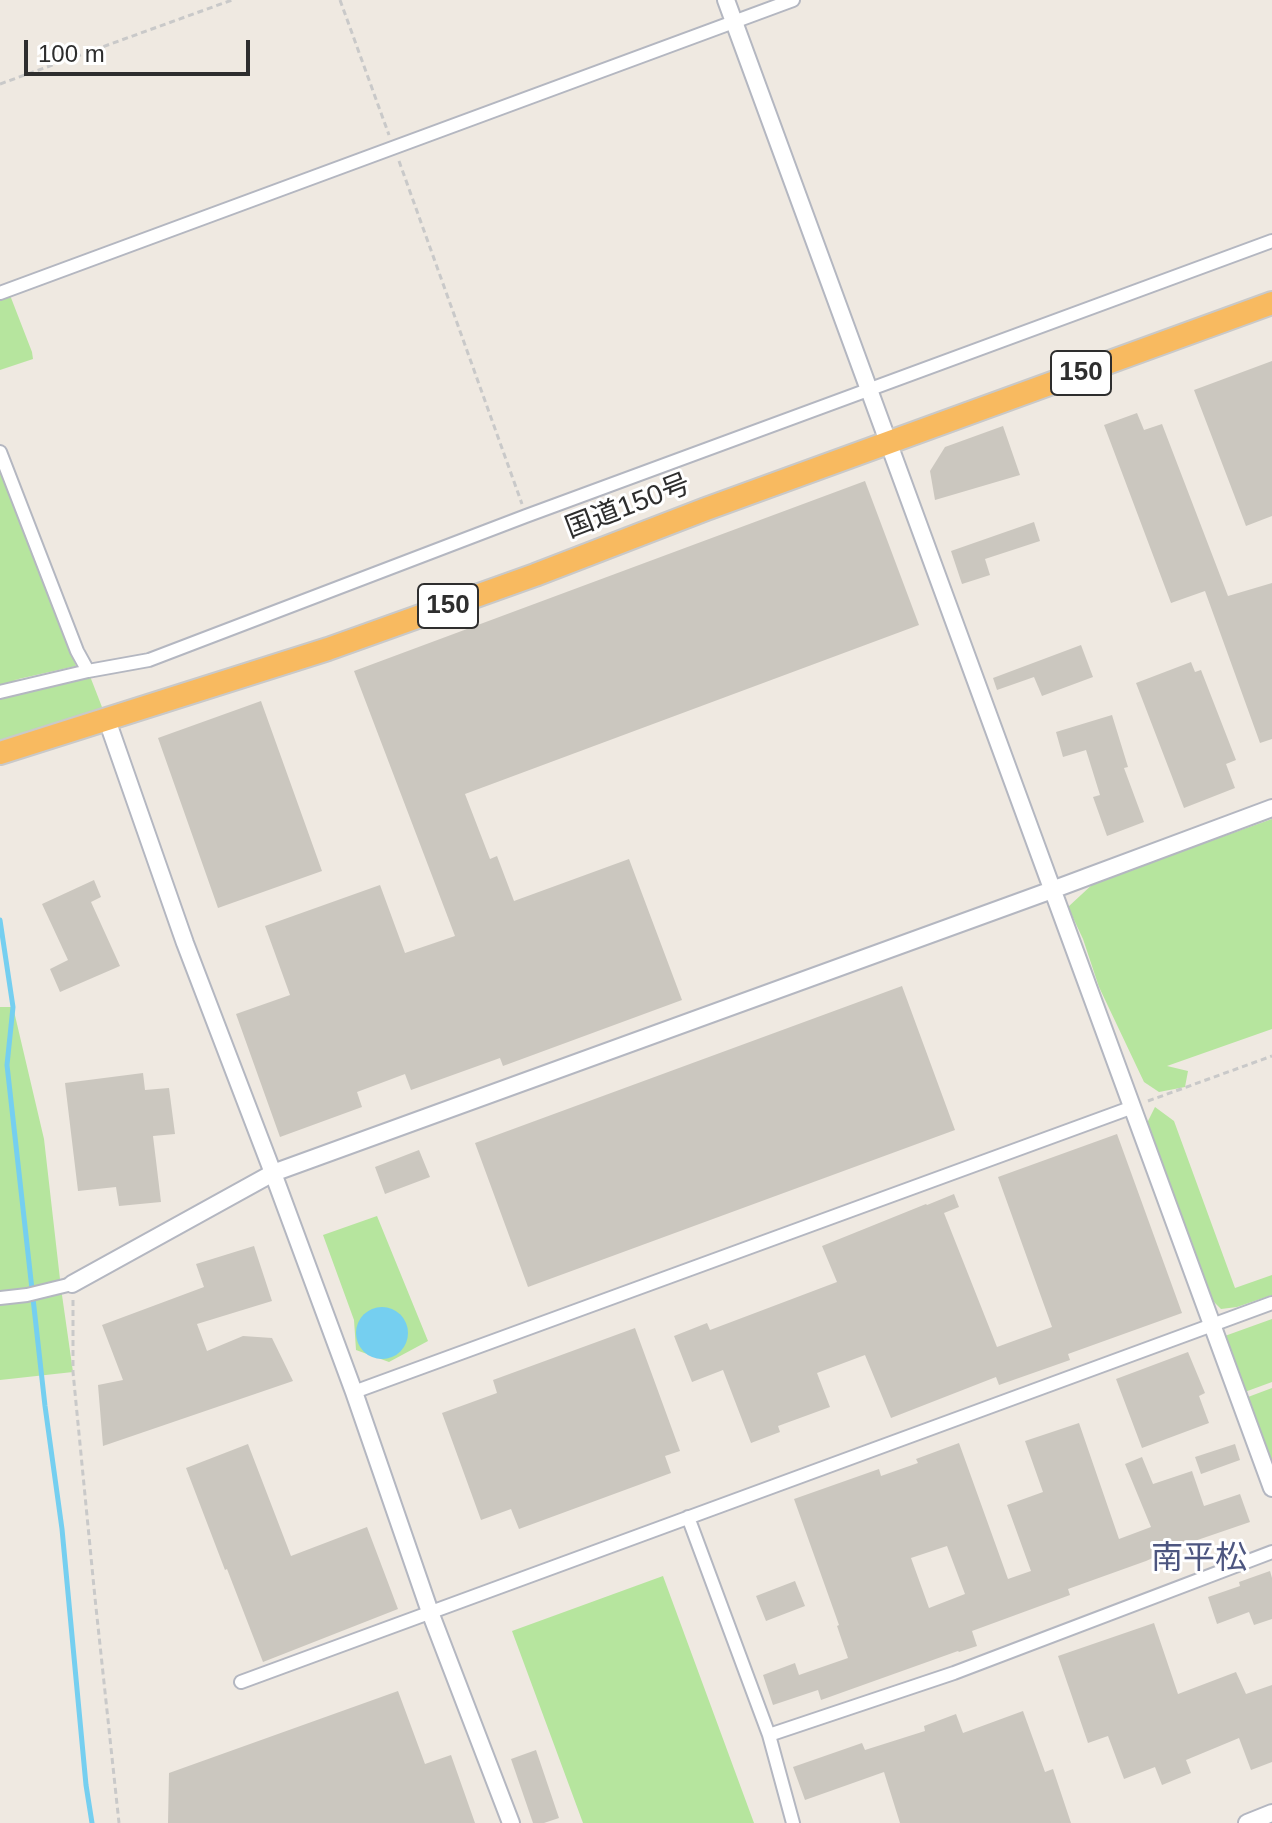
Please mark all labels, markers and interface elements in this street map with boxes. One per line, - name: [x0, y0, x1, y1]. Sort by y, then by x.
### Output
- scale bar: [28, 24, 254, 74]
- text: 100 m: [38, 40, 105, 67]
- road number: 150: [1051, 351, 1111, 395]
- street label: 国道150号: [561, 468, 695, 546]
- road number: 150: [418, 584, 478, 628]
- district label: 南平松: [1151, 1540, 1247, 1578]

